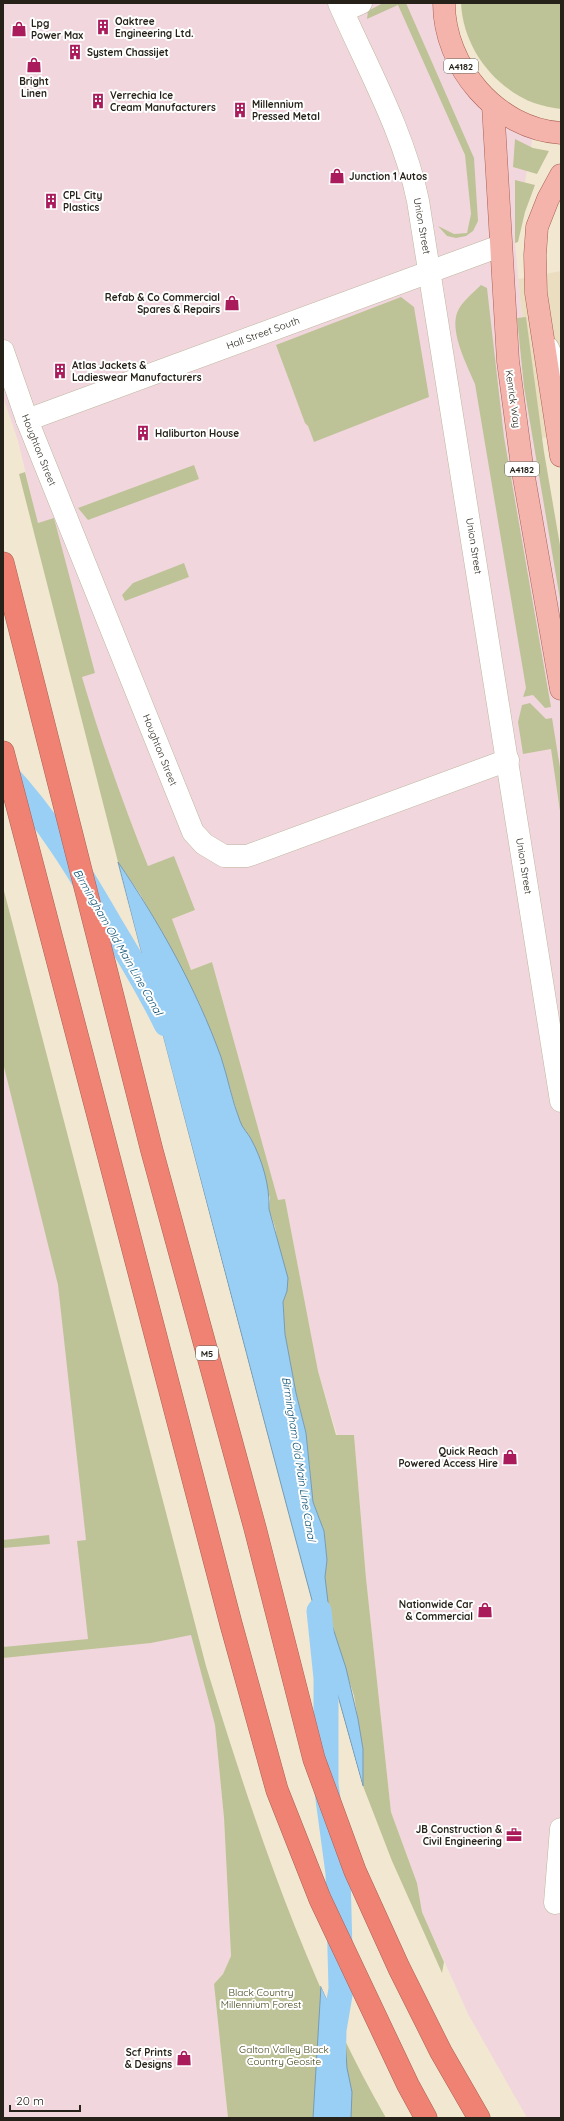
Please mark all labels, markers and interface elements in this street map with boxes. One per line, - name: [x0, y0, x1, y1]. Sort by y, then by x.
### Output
- place label: Oaktree Engineering Ltd.: [115, 15, 193, 40]
- place label: Lpg Power Max: [31, 17, 83, 42]
- building icon: Oaktree Engineering Ltd.: [94, 18, 112, 36]
- shop icon: Lpg Power Max: [10, 20, 28, 38]
- building icon: System Chassijet: [66, 43, 84, 61]
- place label: System Chassijet: [87, 46, 169, 59]
- shop icon: Bright Linen: [25, 56, 43, 74]
- road number: A4182: [444, 59, 478, 73]
- place label: Bright Linen: [19, 75, 49, 100]
- place label: Verrechia Ice Cream Manufacturers: [110, 89, 216, 114]
- building icon: Verrechia Ice Cream Manufacturers: [89, 92, 107, 110]
- place label: Millennium Pressed Metal: [252, 98, 320, 123]
- building icon: Millennium Pressed Metal: [231, 101, 249, 119]
- shop icon: Junction 1 Autos: [328, 167, 346, 185]
- place label: Junction 1 Autos: [349, 170, 427, 183]
- place label: CPL City Plastics: [63, 189, 102, 214]
- building icon: CPL City Plastics: [42, 192, 60, 210]
- street label: Union Street: [411, 197, 433, 256]
- place label: Refab & Co Commercial Spares & Repairs: [105, 291, 220, 316]
- shop icon: Refab & Co Commercial Spares & Repairs: [223, 294, 241, 312]
- street label: Hall Street South: [225, 314, 301, 352]
- place label: Atlas Jackets & Ladieswear Manufacturers: [72, 359, 202, 384]
- building icon: Atlas Jackets & Ladieswear Manufacturers: [51, 362, 69, 380]
- street label: Kenrick Way: [502, 369, 524, 429]
- street label: Houghton Street: [19, 412, 59, 488]
- building icon: Haliburton House: [134, 424, 152, 442]
- place label: Haliburton House: [155, 427, 239, 440]
- road number: A4182: [505, 462, 539, 476]
- street label: Union Street: [463, 517, 485, 576]
- street label: Houghton Street: [140, 712, 180, 788]
- street label: Union Street: [513, 837, 535, 896]
- water label: Birmingham Old Main Line Canal: [70, 866, 166, 1019]
- road number: M5: [196, 1346, 218, 1360]
- water label: Birmingham Old Main Line Canal: [279, 1376, 319, 1544]
- place label: Quick Reach Powered Access Hire: [398, 1445, 498, 1470]
- shop icon: Quick Reach Powered Access Hire: [501, 1448, 519, 1466]
- place label: Nationwide Car & Commercial: [399, 1598, 474, 1623]
- shop icon: Nationwide Car & Commercial: [476, 1601, 494, 1619]
- place label: JB Construction & Civil Engineering: [416, 1823, 502, 1848]
- office icon: JB Construction & Civil Engineering: [505, 1826, 523, 1844]
- park label: Black Country Millennium Forest: [221, 1986, 302, 2011]
- park label: Galton Valley Black Country Geosite: [239, 2043, 329, 2068]
- place label: Scf Prints & Designs: [125, 2046, 172, 2071]
- shop icon: Scf Prints & Designs: [175, 2049, 193, 2067]
- scale bar: [10, 2087, 80, 2113]
- text: 20 m: [16, 2093, 44, 2108]

